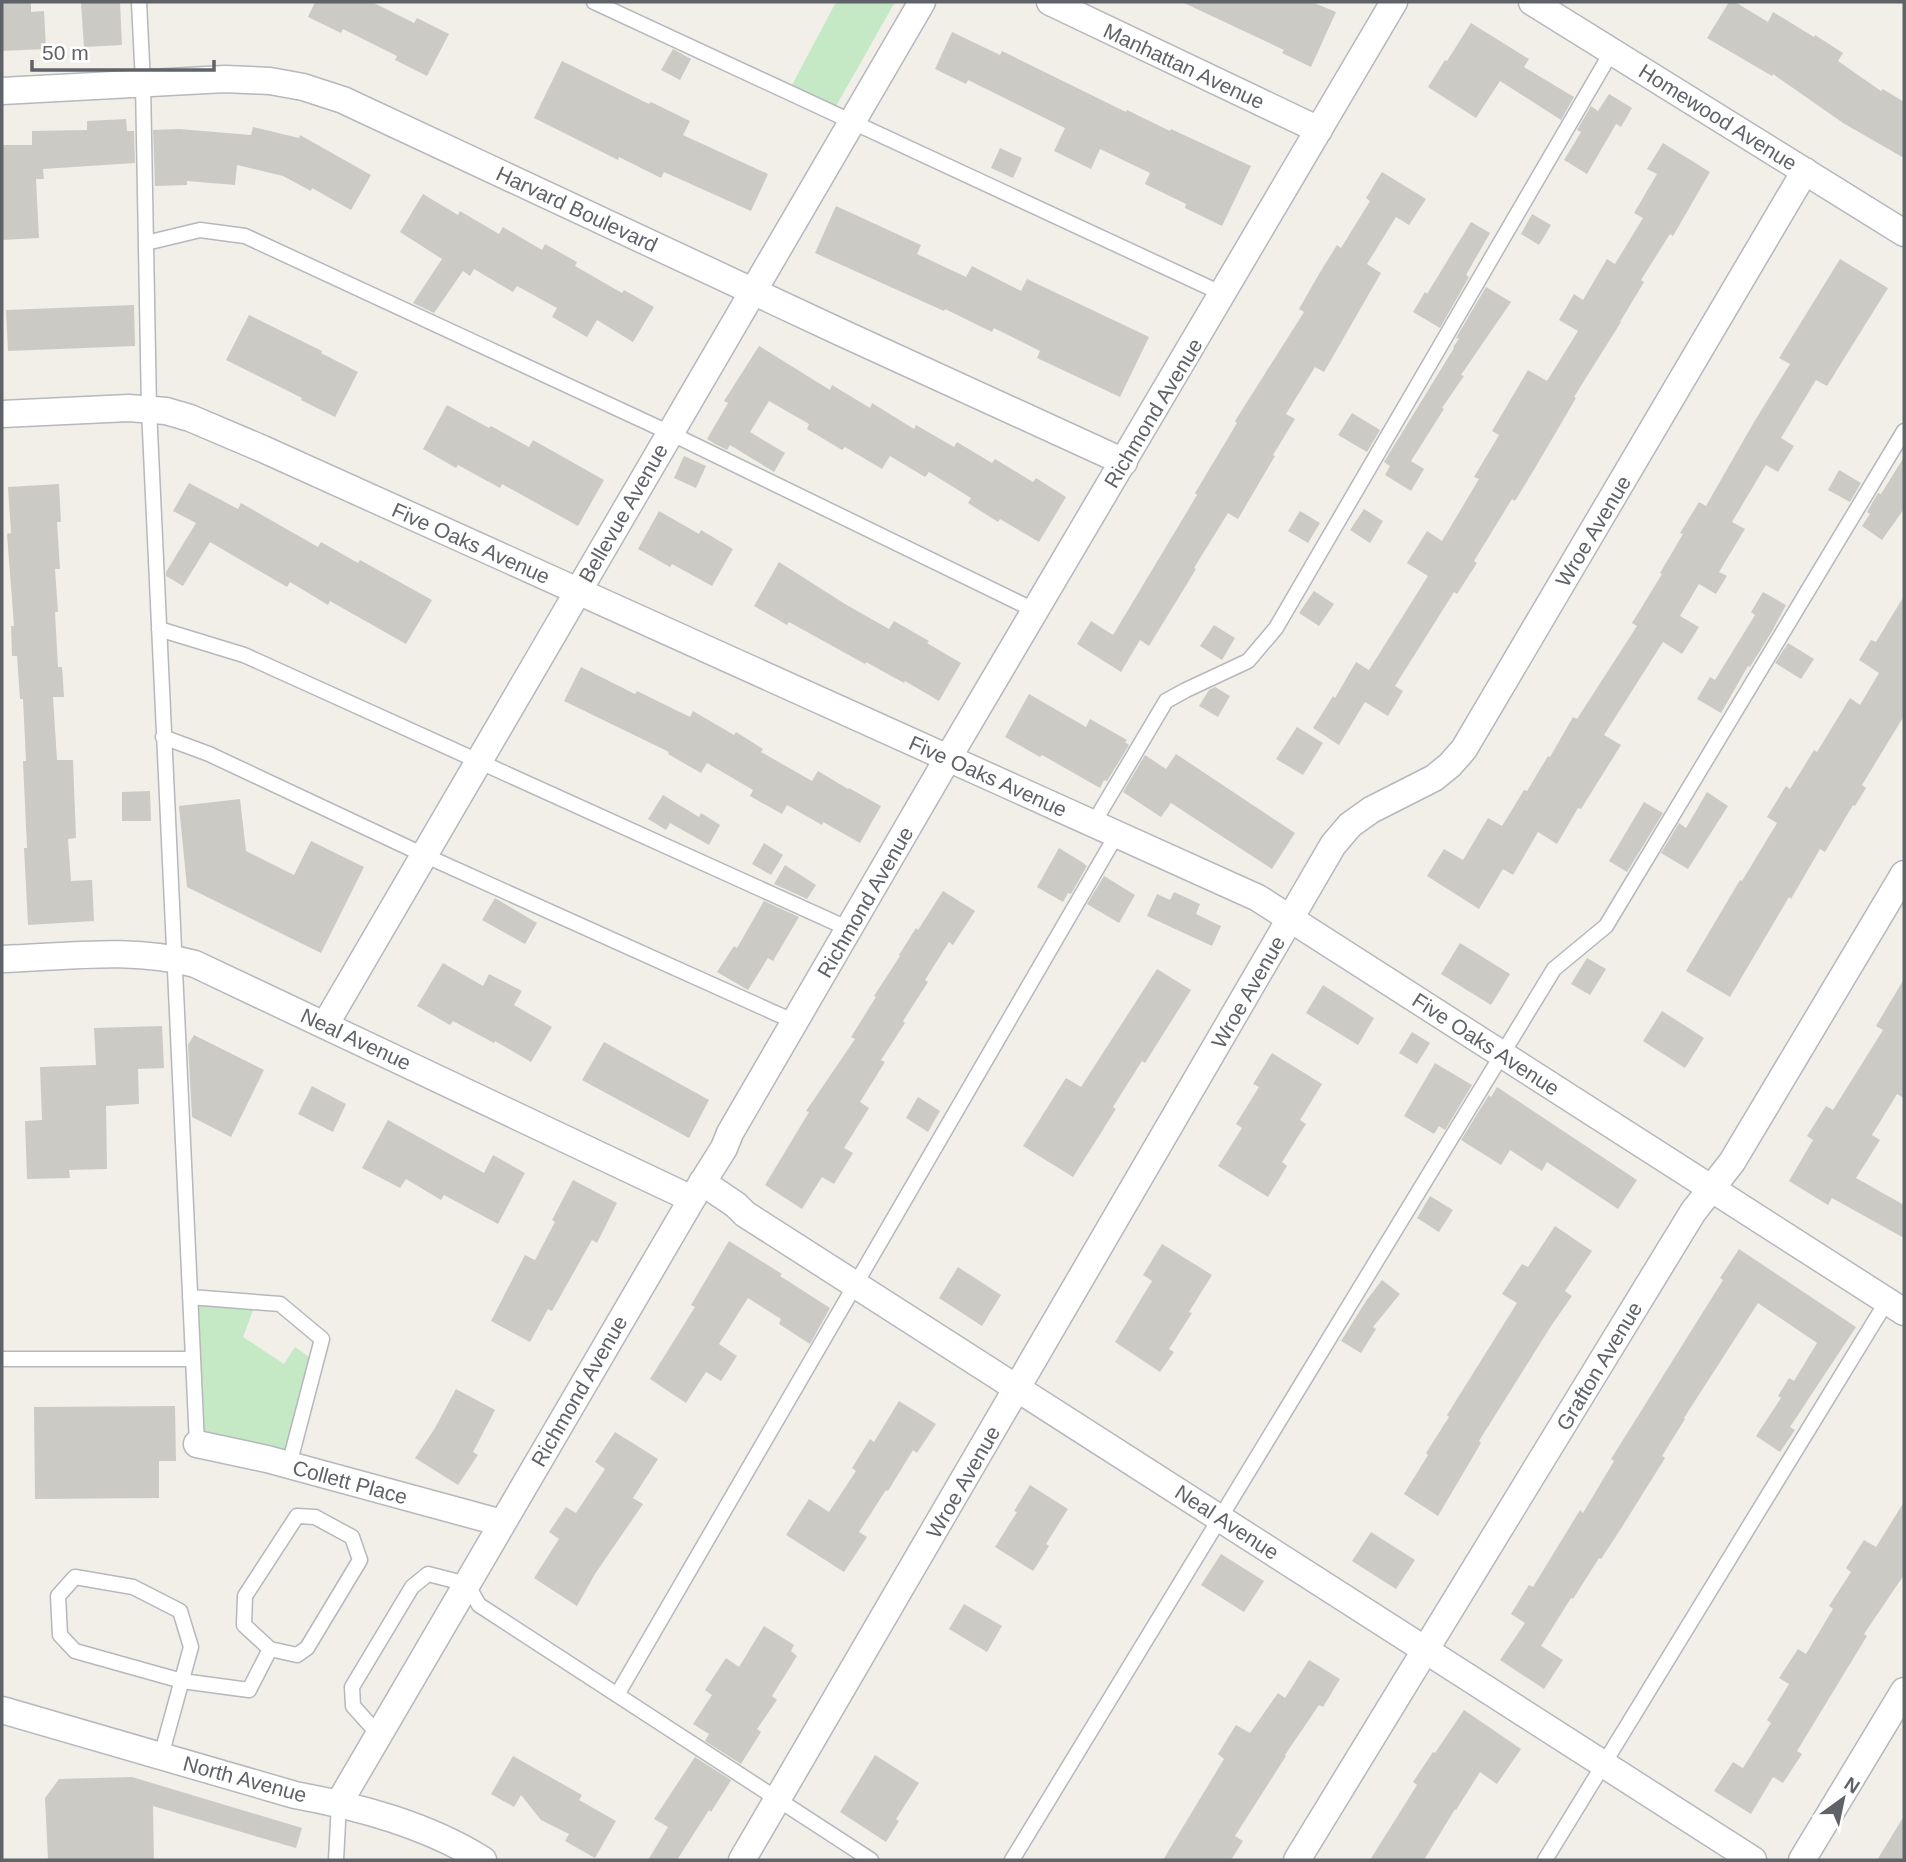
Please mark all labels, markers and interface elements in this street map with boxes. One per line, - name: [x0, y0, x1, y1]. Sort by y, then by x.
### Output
- street label: Manhattan Avenue: [1100, 19, 1268, 113]
- scale bar: [32, 28, 214, 72]
- text: 50 m: [42, 41, 89, 64]
- street label: Homewood Avenue: [1635, 59, 1801, 175]
- street label: Harvard Boulevard: [493, 162, 661, 256]
- street label: Richmond Avenue: [1099, 334, 1207, 492]
- street label: Bellevue Avenue: [574, 440, 672, 586]
- street label: Wroe Avenue: [1551, 471, 1635, 591]
- street label: Five Oaks Avenue: [389, 498, 553, 588]
- street label: Five Oaks Avenue: [906, 731, 1070, 821]
- street label: Richmond Avenue: [813, 823, 917, 981]
- street label: Wroe Avenue: [1207, 932, 1289, 1052]
- street label: Five Oaks Avenue: [1408, 988, 1564, 1100]
- street label: Neal Avenue: [297, 1003, 415, 1075]
- street label: Grafton Avenue: [1552, 1298, 1646, 1434]
- street label: Richmond Avenue: [527, 1312, 631, 1470]
- street label: Wroe Avenue: [922, 1422, 1004, 1542]
- street label: Collett Place: [290, 1456, 410, 1508]
- street label: Neal Avenue: [1171, 1480, 1283, 1564]
- street label: North Avenue: [181, 1751, 309, 1807]
- north arrow: [1808, 1764, 1878, 1834]
- text: N: [1841, 1773, 1863, 1798]

